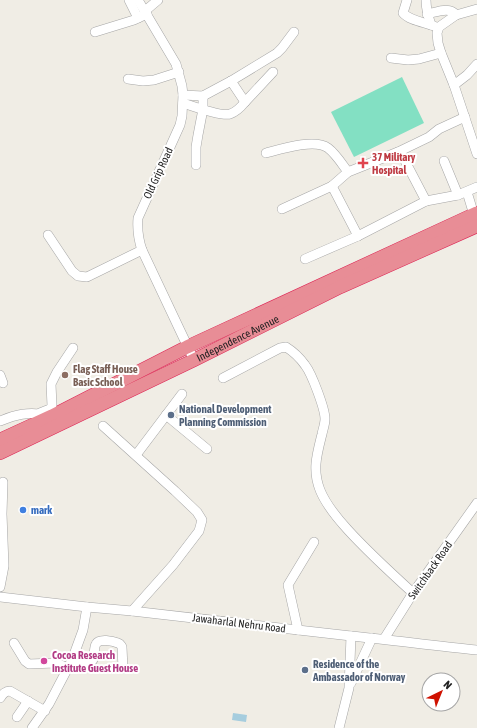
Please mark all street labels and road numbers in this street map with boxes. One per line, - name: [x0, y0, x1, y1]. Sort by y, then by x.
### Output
- street label: Old Grip Road: [141, 145, 175, 201]
- street label: Independence Avenue: [195, 313, 281, 364]
- street label: Switchback Road: [406, 539, 454, 601]
- street label: Jawaharlal Nehru Road: [191, 611, 287, 635]

